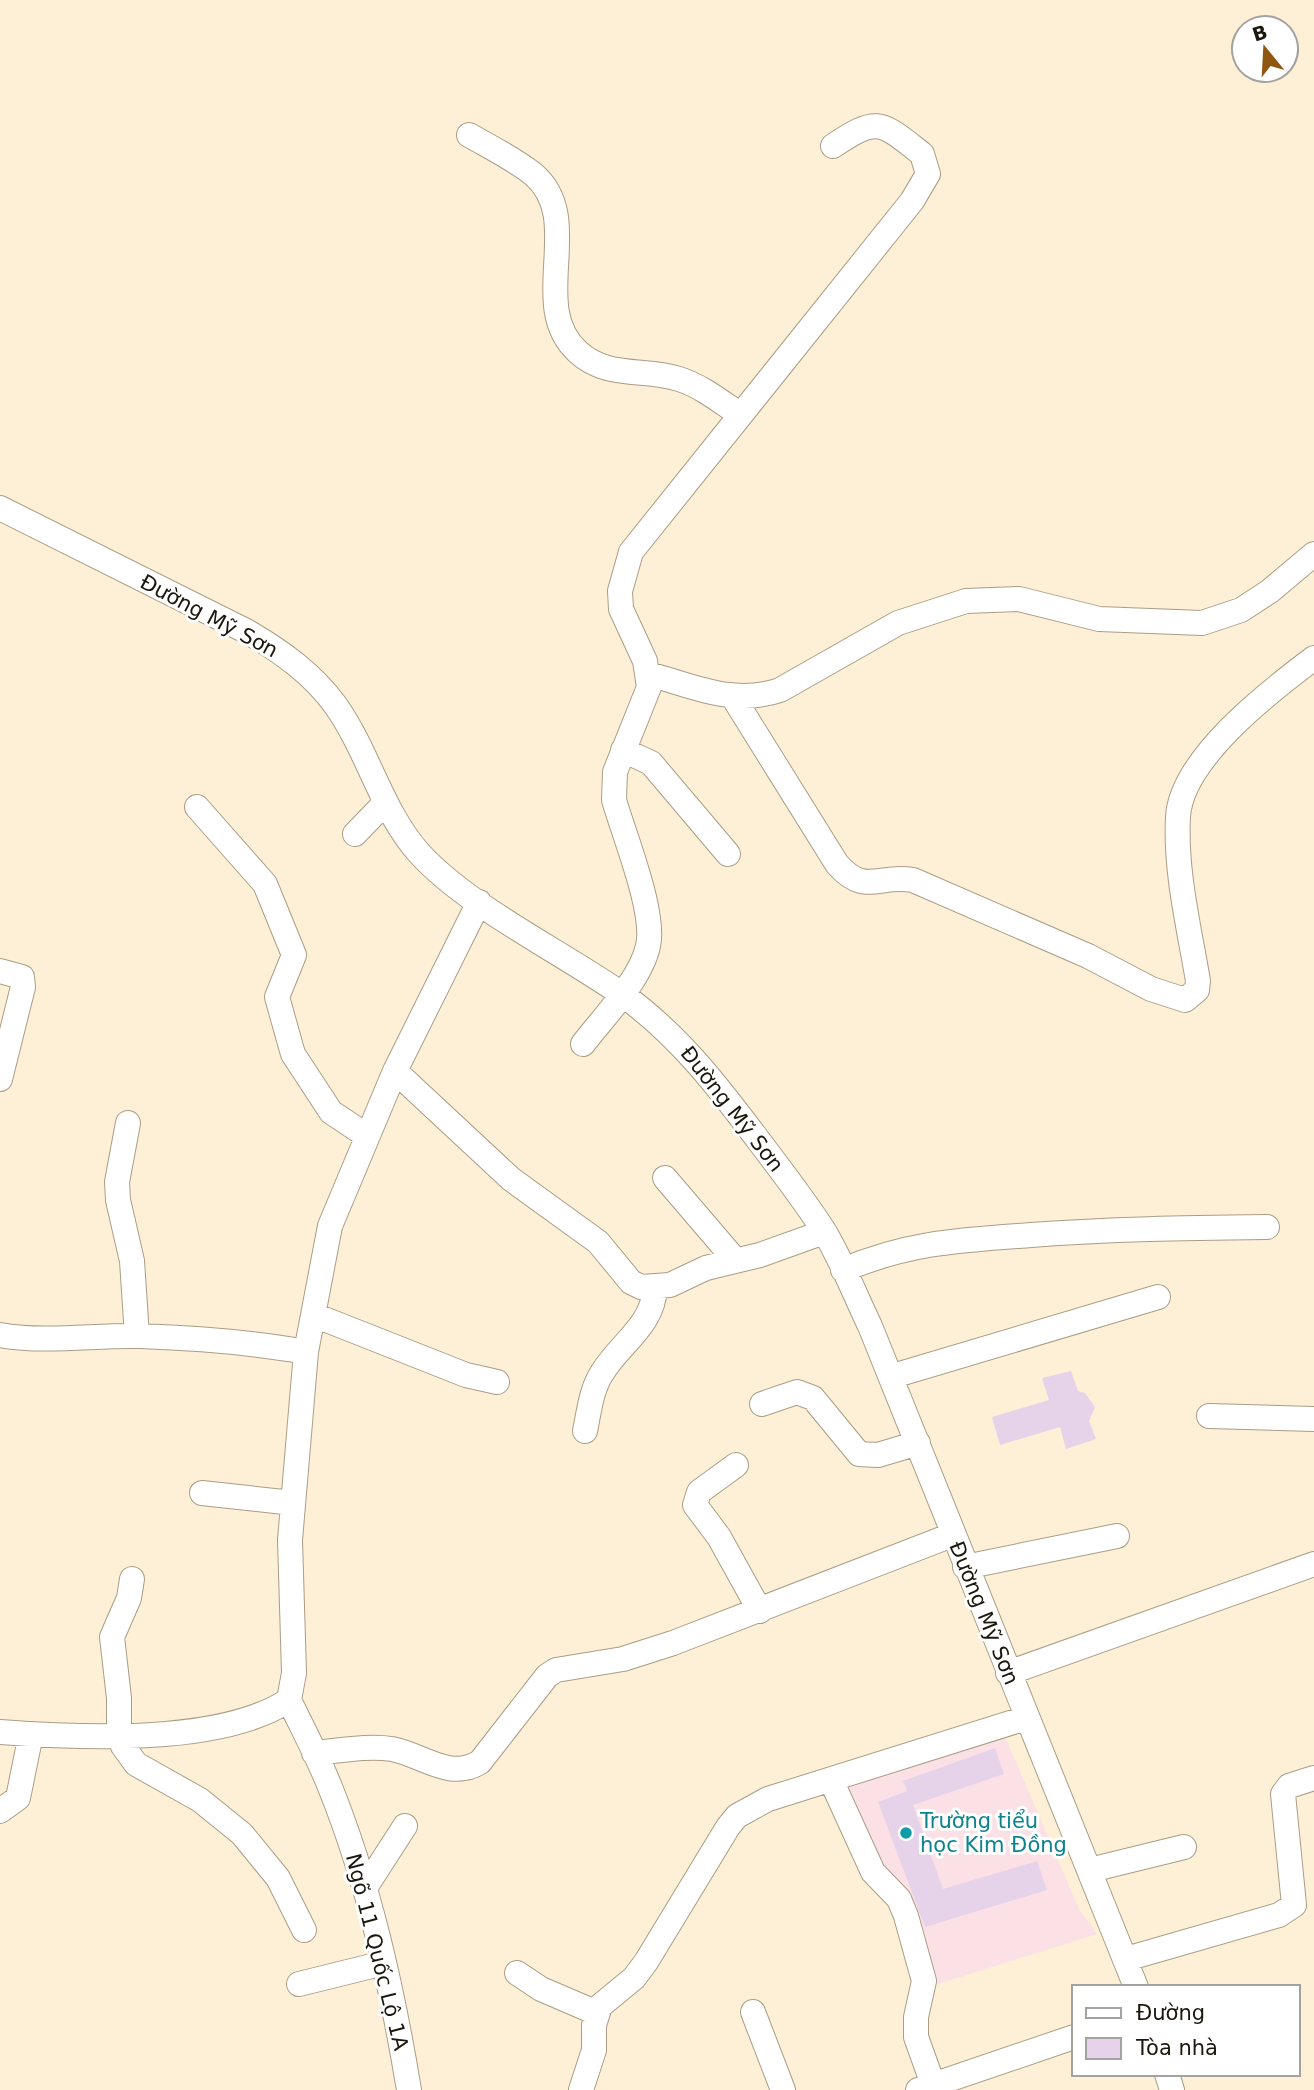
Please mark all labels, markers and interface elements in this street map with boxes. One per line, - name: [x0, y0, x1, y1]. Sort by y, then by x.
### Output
- north arrow: [1230, 14, 1300, 84]
- text: B: [1249, 20, 1270, 46]
- street label: Đường Mỹ Sơn: [136, 570, 282, 662]
- street label: Đường Mỹ Sơn: [676, 1042, 788, 1176]
- street label: Đường Mỹ Sơn: [944, 1538, 1024, 1688]
- place label: Trường tiểu học Kim Đồng: [919, 1809, 1067, 1857]
- marker: Trường tiểu học Kim Đồng: [898, 1825, 914, 1841]
- street label: Ngõ 11 Quốc Lộ 1A: [341, 1851, 413, 2053]
- legend: [1072, 1985, 1300, 2076]
- text: Đường: [1136, 2001, 1205, 2025]
- text: Tòa nhà: [1135, 2036, 1218, 2060]

